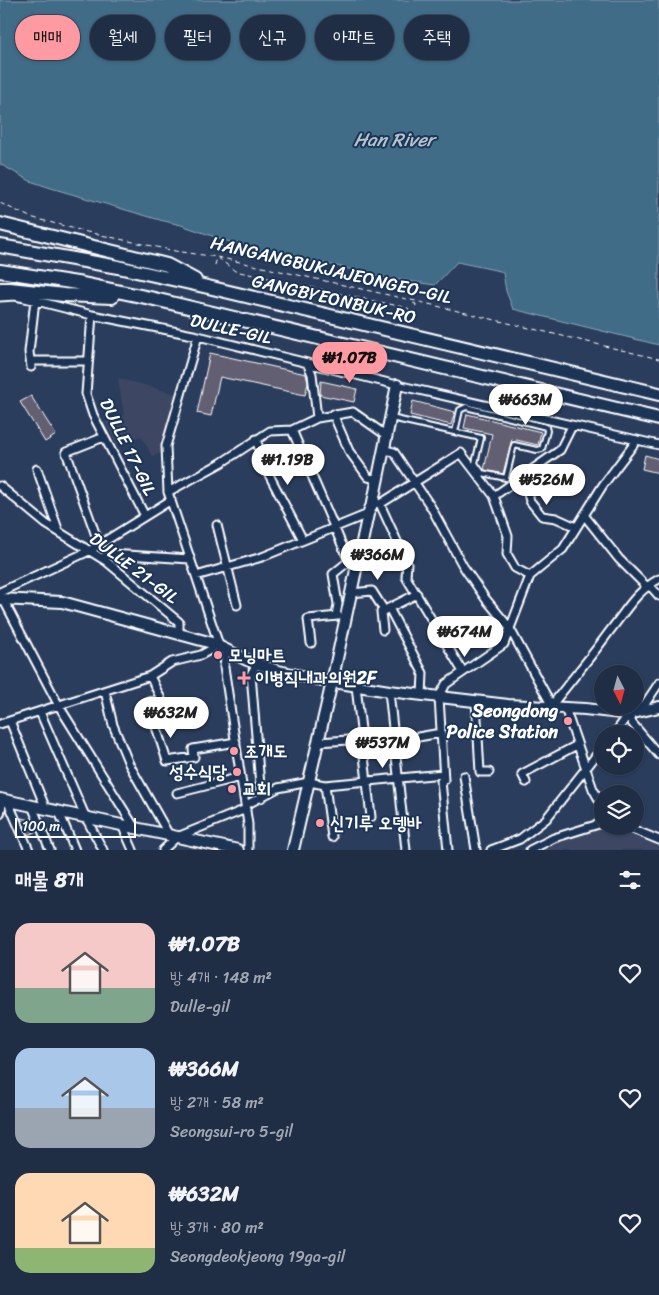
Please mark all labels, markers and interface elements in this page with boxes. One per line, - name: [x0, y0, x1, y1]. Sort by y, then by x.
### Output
- chip: 매매: [15, 15, 80, 60]
- chip: 월세: [90, 15, 155, 60]
- chip: 필터: [165, 15, 230, 60]
- chip: 신규: [240, 15, 305, 60]
- chip: 아파트: [315, 15, 394, 60]
- chip: 주택: [404, 15, 469, 60]
- water label: Han River: [354, 123, 438, 156]
- street label: HANGANGBUKJAJEONGEO-GIL: [207, 227, 456, 314]
- street label: GANGBYEONBUK-RO: [249, 265, 419, 333]
- street label: DULLE-GIL: [187, 304, 276, 354]
- pin: ₩1.07B: [309, 342, 391, 384]
- text: ₩1.07B: [323, 343, 377, 372]
- pin: ₩663M: [491, 384, 561, 426]
- text: ₩663M: [500, 385, 552, 414]
- street label: DULLE 17-GIL: [91, 393, 166, 502]
- pin: ₩1.19B: [247, 444, 329, 486]
- text: ₩1.19B: [263, 445, 313, 474]
- pin: ₩526M: [512, 464, 582, 506]
- text: ₩526M: [520, 465, 574, 494]
- street label: DULLE 21-GIL: [82, 523, 186, 613]
- pin: ₩366M: [343, 538, 413, 581]
- text: ₩366M: [352, 540, 404, 569]
- pin: ₩674M: [430, 616, 500, 658]
- text: ₩674M: [438, 617, 492, 646]
- place label: 모닝마트: [228, 639, 286, 671]
- marker: 모닝마트: [212, 649, 224, 661]
- place label: 이병직내과의원2F: [255, 662, 378, 694]
- north arrow: [594, 665, 644, 715]
- map controls: [594, 665, 644, 835]
- marker: 이병직내과의원2F: [237, 671, 251, 685]
- place label: Seongdong Police Station: [446, 695, 558, 748]
- pin: ₩632M: [136, 696, 206, 739]
- text: ₩632M: [145, 698, 197, 727]
- marker: Seongdong Police Station: [562, 715, 574, 727]
- button: locate: [594, 725, 644, 775]
- pin: ₩537M: [348, 726, 418, 769]
- text: ₩537M: [356, 728, 410, 757]
- place label: 조개도: [244, 735, 287, 767]
- marker: 조개도: [228, 745, 240, 757]
- place label: 성수식당: [169, 756, 228, 788]
- marker: 성수식당: [231, 766, 243, 778]
- place label: 교회: [242, 773, 271, 805]
- marker: 교회: [226, 783, 238, 795]
- button: layers: [594, 785, 644, 835]
- place label: 신기루 오뎅바: [330, 807, 422, 839]
- text: 100 m: [22, 814, 60, 839]
- scale bar: [15, 815, 136, 838]
- marker: 신기루 오뎅바: [314, 817, 326, 829]
- text: 매물 8개: [15, 861, 84, 899]
- icon: filters: [616, 866, 644, 894]
- text: ₩1.07B: [170, 925, 240, 963]
- icon: home: [55, 943, 115, 1003]
- icon: heart: [616, 959, 644, 987]
- text: 방 4개 · 148 m²: [170, 963, 272, 992]
- text: Dulle-gil: [170, 992, 230, 1021]
- text: ₩366M: [170, 1050, 239, 1088]
- icon: home: [55, 1068, 115, 1128]
- icon: heart: [616, 1084, 644, 1112]
- text: 방 2개 · 58 m²: [170, 1088, 264, 1117]
- text: Seongsui-ro 5-gil: [170, 1117, 293, 1146]
- text: ₩632M: [170, 1175, 239, 1213]
- icon: home: [55, 1193, 115, 1253]
- icon: heart: [616, 1209, 644, 1237]
- text: 방 3개 · 80 m²: [170, 1213, 264, 1242]
- text: Seongdeokjeong 19ga-gil: [170, 1242, 345, 1271]

